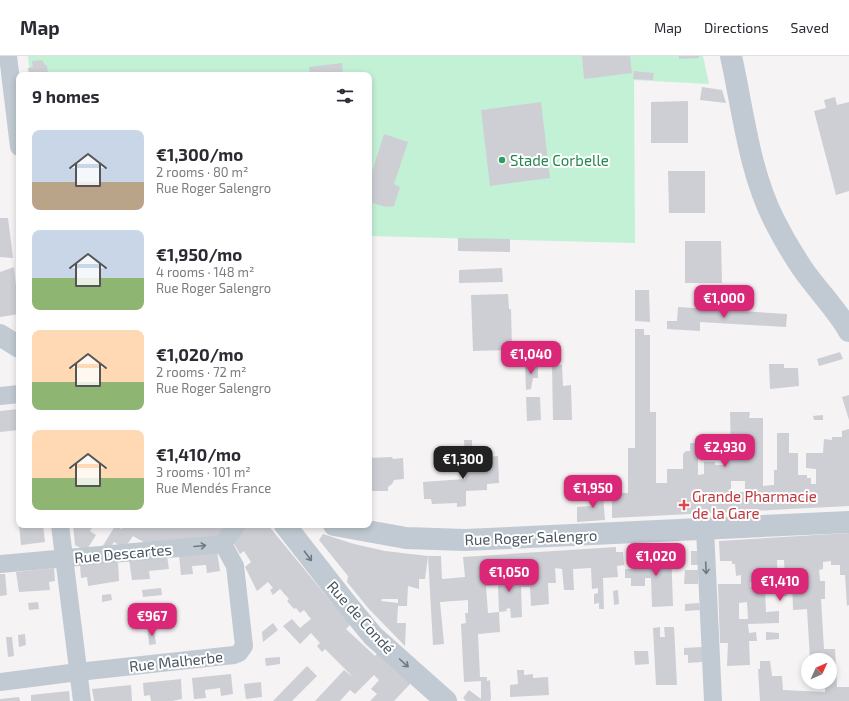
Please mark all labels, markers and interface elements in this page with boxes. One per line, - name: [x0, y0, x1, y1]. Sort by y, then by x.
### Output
- text: Map: [20, 16, 60, 39]
- text: Map: [654, 19, 682, 36]
- text: Directions: [704, 19, 769, 36]
- text: Saved: [791, 19, 829, 36]
- icon: filters: [334, 85, 356, 107]
- text: 9 homes: [32, 86, 100, 106]
- text: €1,300/mo: [156, 144, 243, 164]
- icon: home: [64, 146, 112, 194]
- place label: Stade Corbelle: [510, 151, 609, 169]
- marker: Stade Corbelle: [497, 155, 507, 165]
- text: 2 rooms · 80 m²: [156, 164, 248, 180]
- text: Rue Roger Salengro: [156, 180, 271, 196]
- text: €1,950/mo: [156, 244, 242, 264]
- icon: home: [64, 246, 112, 294]
- text: 4 rooms · 148 m²: [156, 264, 254, 280]
- text: Rue Roger Salengro: [156, 280, 271, 296]
- pin: €1,000: [691, 285, 757, 319]
- text: €1,000: [703, 290, 745, 306]
- pin: €1,040: [498, 341, 564, 375]
- text: €1,020/mo: [156, 344, 244, 364]
- icon: home: [64, 346, 112, 394]
- text: €1,040: [510, 346, 552, 362]
- text: 2 rooms · 72 m²: [156, 364, 247, 380]
- text: Rue Roger Salengro: [156, 380, 271, 396]
- pin: €2,930: [692, 434, 758, 468]
- text: €2,930: [704, 439, 746, 455]
- text: €1,410/mo: [156, 444, 241, 464]
- icon: home: [64, 446, 112, 494]
- pin: €1,300: [430, 446, 496, 480]
- text: €1,300: [443, 451, 483, 467]
- text: 3 rooms · 101 m²: [156, 464, 251, 480]
- pin: €1,950: [560, 475, 626, 509]
- text: Rue Mendés France: [156, 480, 271, 496]
- text: €1,950: [573, 480, 613, 496]
- place label: Grande Pharmacie de la Gare: [692, 487, 817, 522]
- marker: Grande Pharmacie de la Gare: [679, 500, 689, 510]
- street label: Rue Roger Salengro: [464, 526, 598, 548]
- street label: Rue Descartes: [73, 540, 173, 566]
- one-way arrow: [193, 543, 206, 550]
- pin: €1,020: [623, 543, 689, 577]
- text: €1,020: [635, 548, 677, 564]
- one-way arrow: [304, 551, 313, 562]
- pin: €1,050: [476, 559, 542, 593]
- one-way arrow: [703, 561, 710, 574]
- text: €1,050: [489, 564, 529, 580]
- pin: €1,410: [747, 568, 813, 602]
- text: €1,410: [760, 573, 800, 589]
- street label: Rue de Condé: [324, 577, 398, 657]
- pin: €967: [128, 603, 176, 637]
- text: €967: [137, 608, 167, 624]
- street label: Rue Malherbe: [128, 647, 224, 675]
- north arrow: [801, 653, 837, 689]
- map controls: [801, 653, 837, 689]
- one-way arrow: [399, 659, 409, 668]

